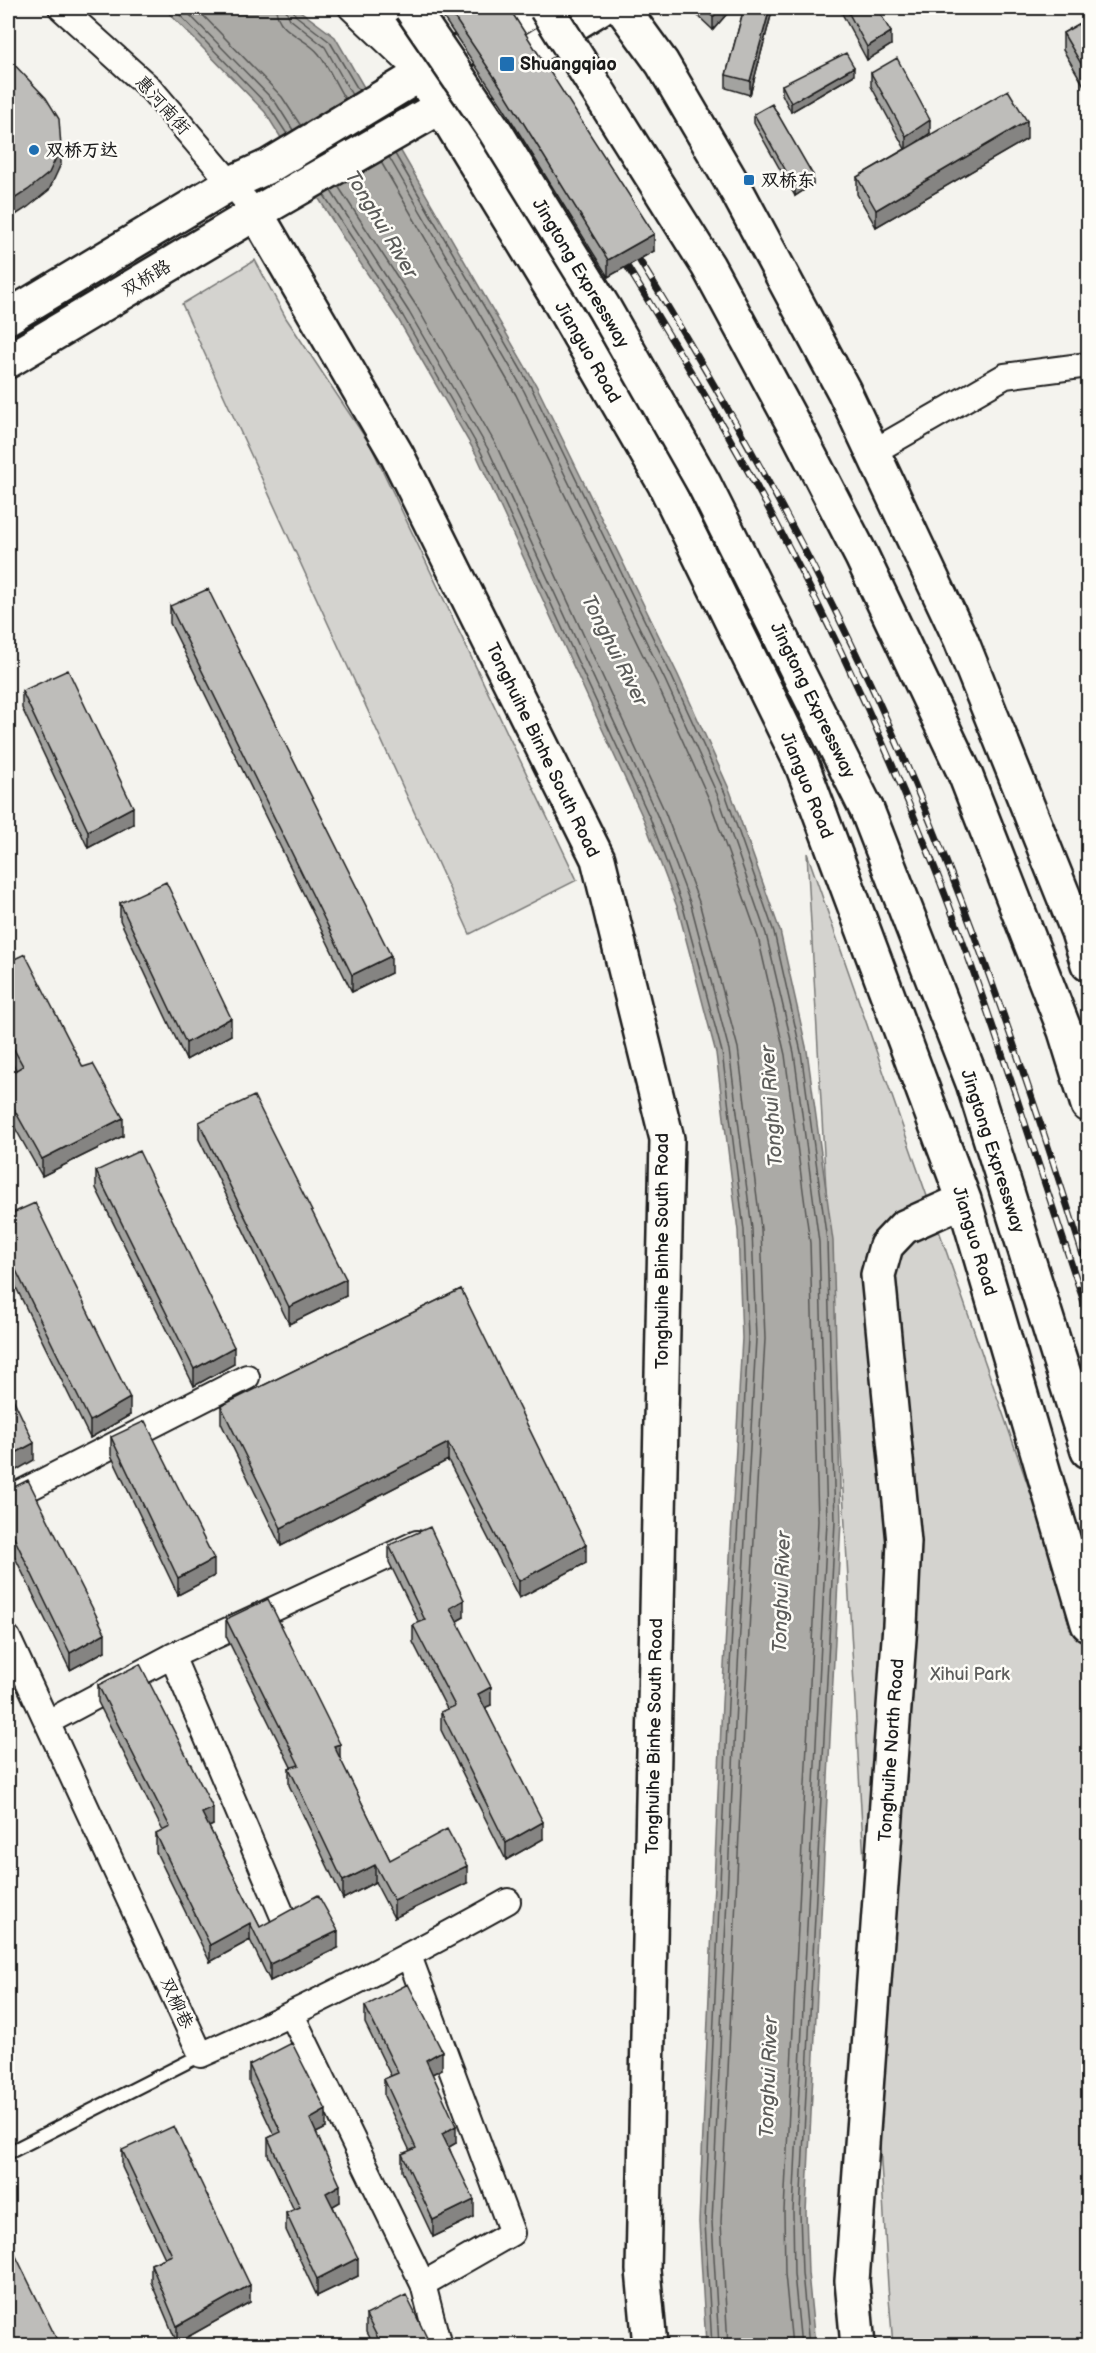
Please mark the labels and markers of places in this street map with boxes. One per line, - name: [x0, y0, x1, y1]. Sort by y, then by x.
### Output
- place label: Shuangqiao: [520, 54, 617, 75]
- marker: Shuangqiao: [498, 55, 516, 73]
- place label: 双桥万达: [46, 140, 118, 161]
- marker: 双桥万达: [27, 143, 41, 157]
- place label: 双桥东: [761, 170, 815, 191]
- marker: 双桥东: [742, 173, 756, 187]

